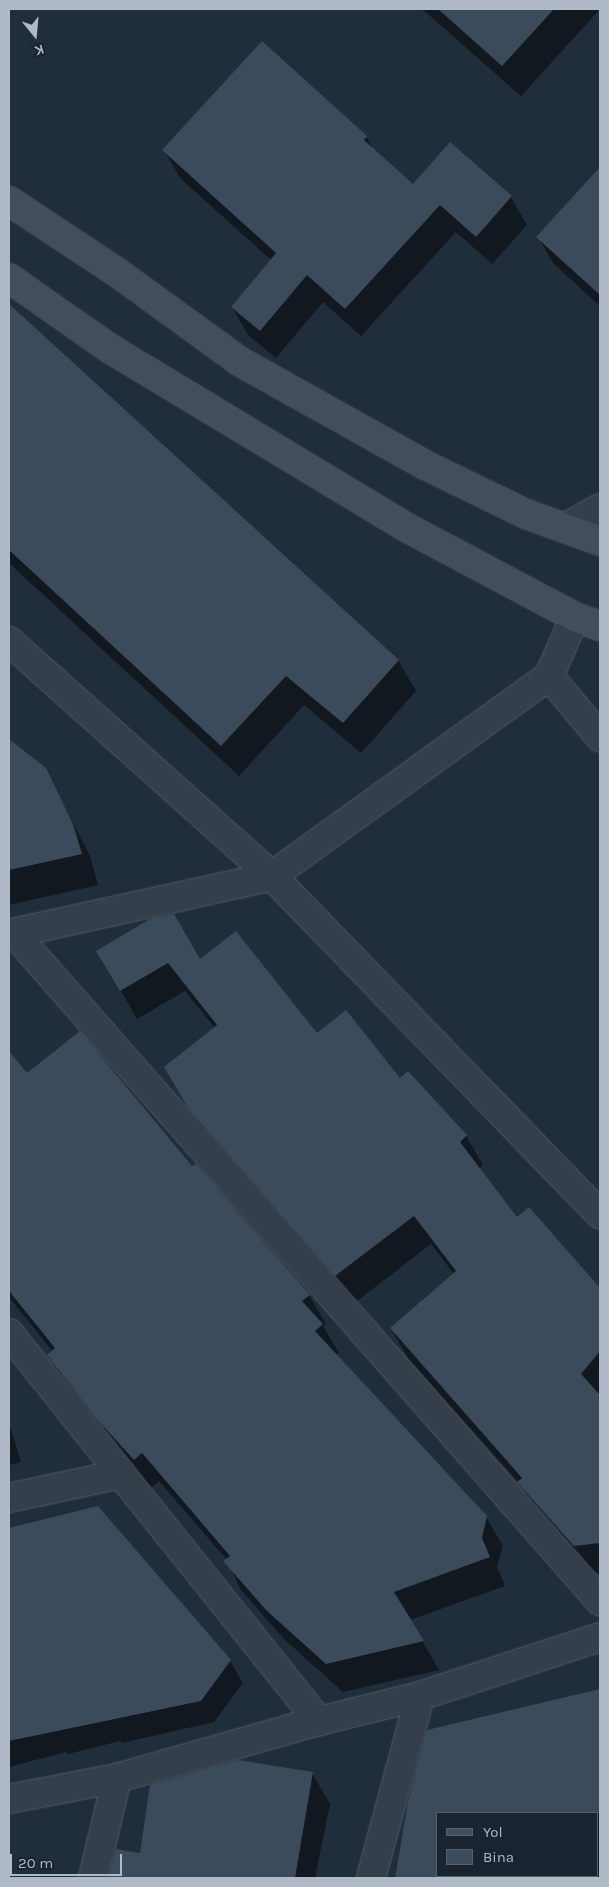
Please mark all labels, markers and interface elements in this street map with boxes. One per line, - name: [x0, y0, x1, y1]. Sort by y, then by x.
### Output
- north arrow: [10, 10, 60, 60]
- text: K: [33, 40, 46, 59]
- legend: [436, 1812, 599, 1877]
- text: Yol: [483, 1823, 503, 1841]
- scale bar: [12, 1844, 125, 1876]
- text: Bina: [483, 1848, 514, 1866]
- text: 20 m: [18, 1854, 53, 1872]

